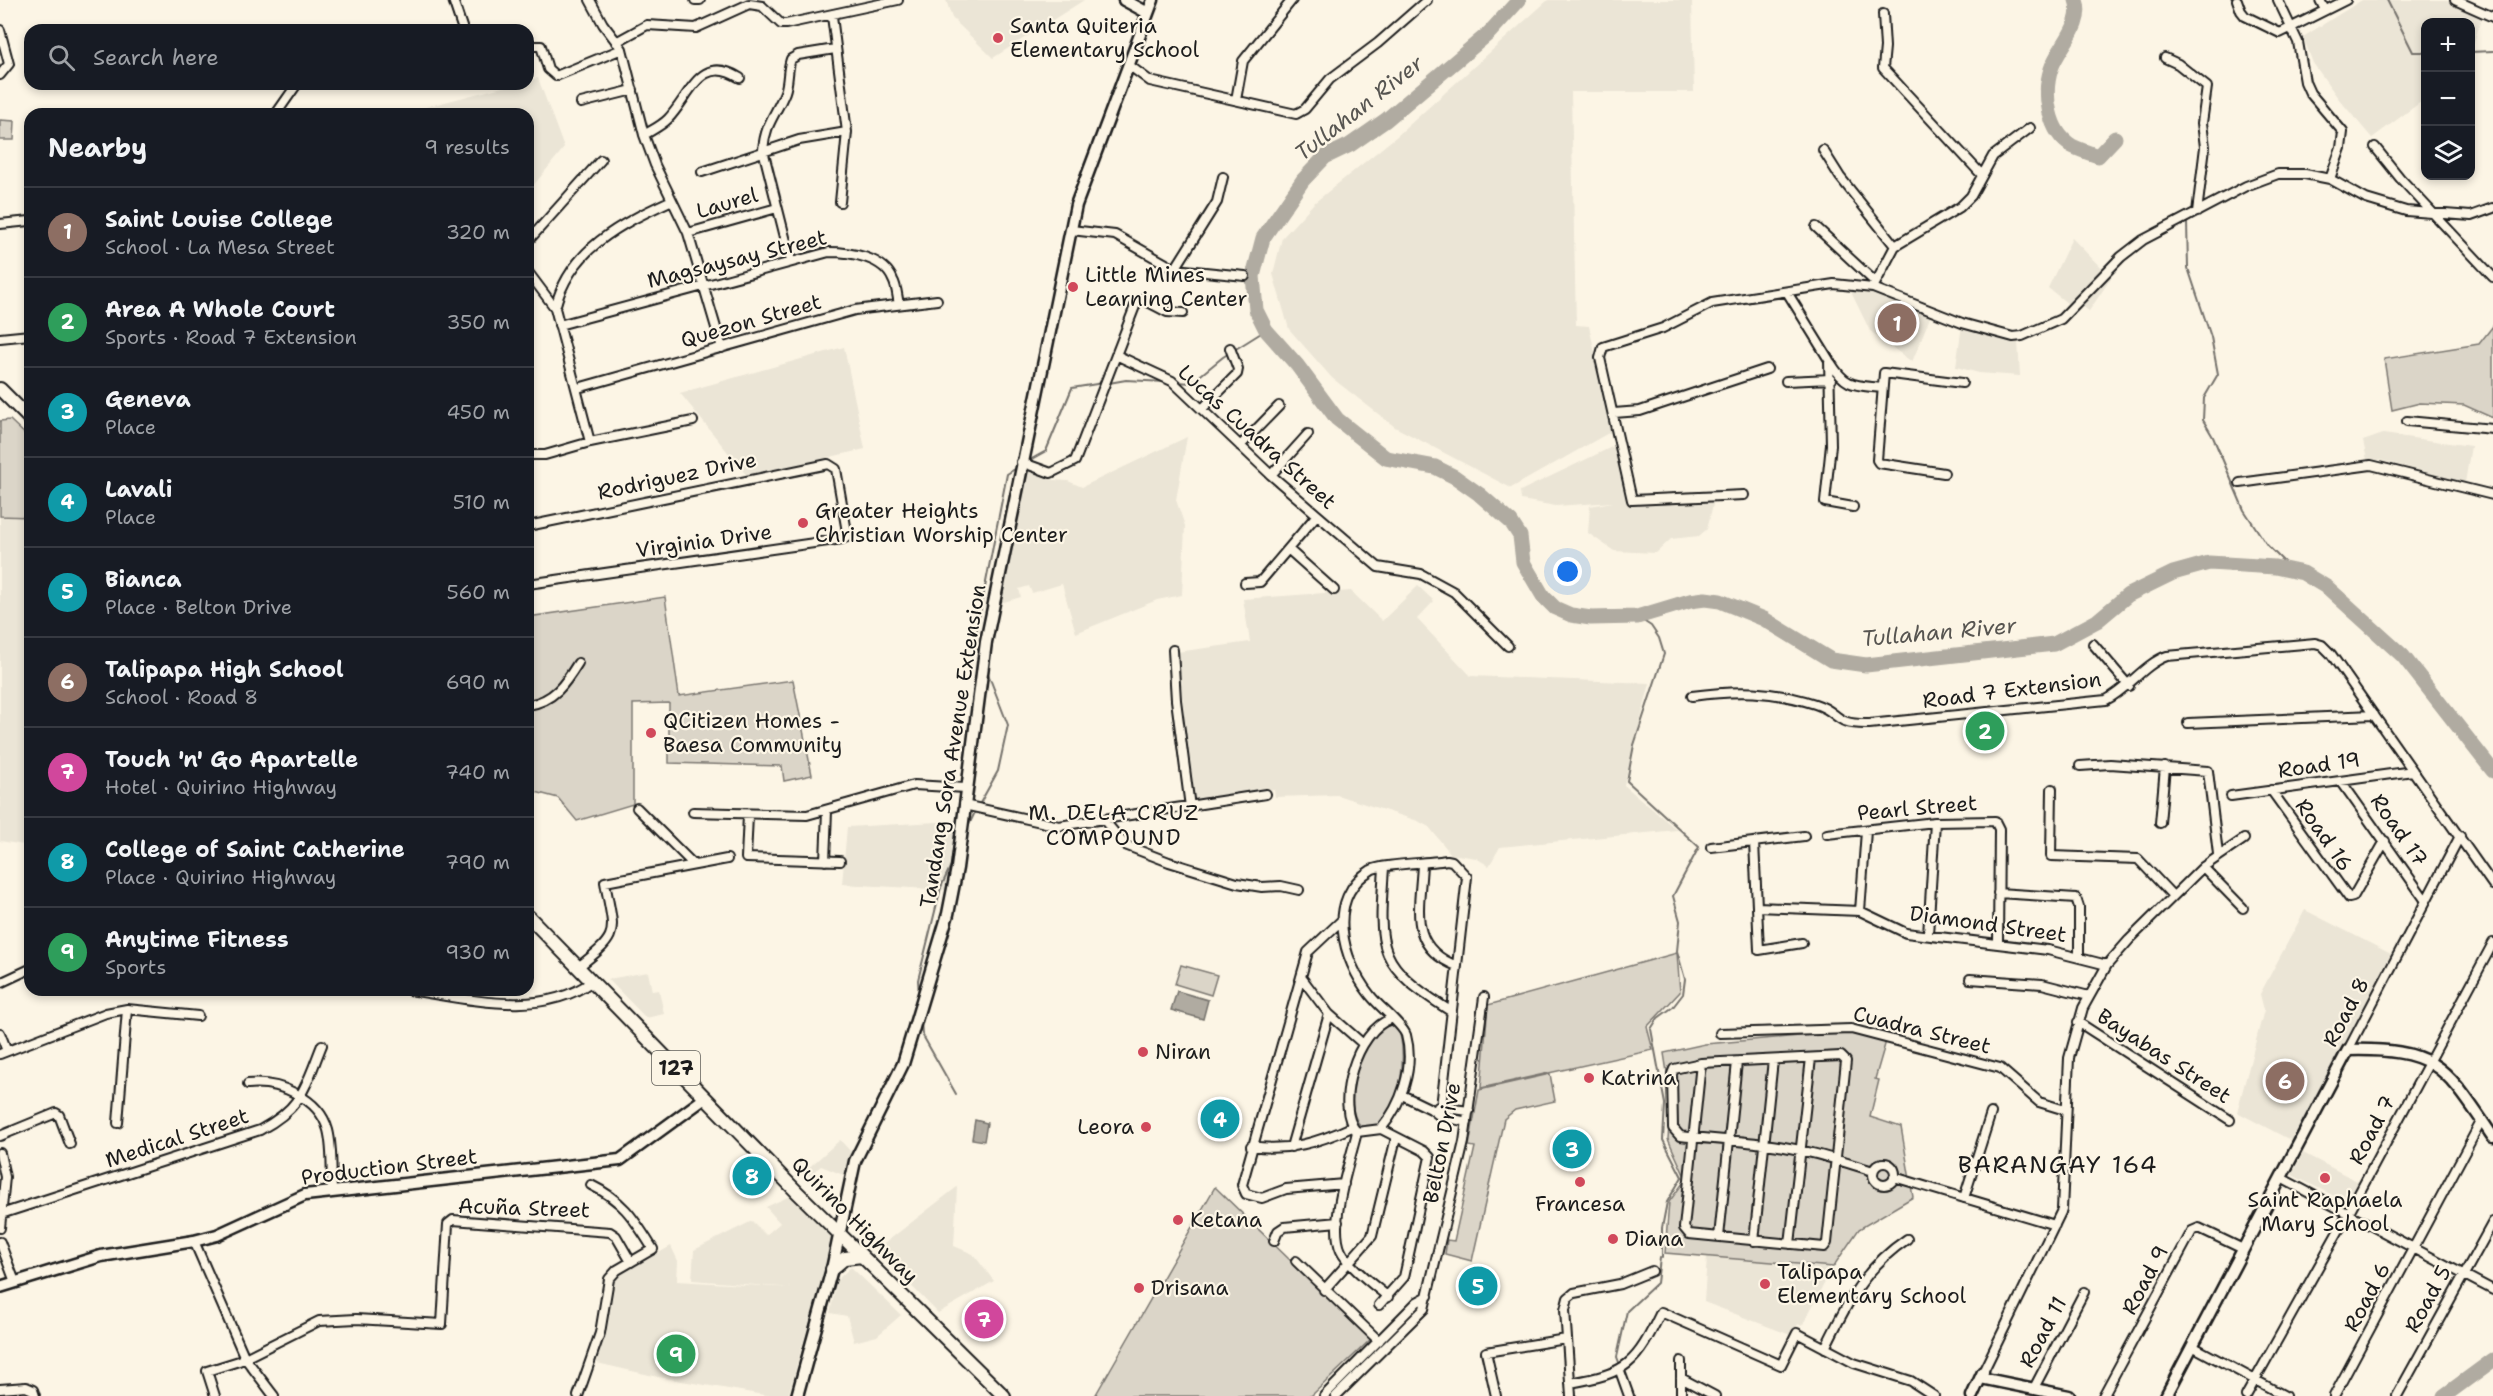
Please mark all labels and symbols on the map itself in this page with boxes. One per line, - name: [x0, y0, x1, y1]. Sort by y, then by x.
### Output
- place label: Santa Quiteria Elementary School: [1010, 12, 1200, 64]
- marker: Santa Quiteria Elementary School: [991, 31, 1005, 45]
- water label: Tullahan River: [1289, 48, 1430, 167]
- street label: Laurel: [693, 181, 762, 225]
- street label: Magsaysay Street: [644, 223, 830, 295]
- place label: Little Mines Learning Center: [1085, 261, 1248, 313]
- marker: Little Mines Learning Center: [1066, 280, 1080, 294]
- street label: Quezon Street: [677, 288, 825, 354]
- pin: 1: [1878, 300, 1916, 346]
- street label: Lucas Cuadra Street: [1172, 358, 1342, 516]
- street label: Rodriguez Drive: [595, 445, 759, 507]
- place label: Greater Heights Christian Worship Center: [815, 497, 1068, 549]
- marker: Greater Heights Christian Worship Center: [796, 516, 810, 530]
- street label: Virginia Drive: [634, 518, 774, 564]
- your location: [1553, 557, 1582, 586]
- street label: Tandang Sora Avenue Extension: [914, 582, 992, 910]
- water label: Tullahan River: [1860, 611, 2018, 653]
- street label: Road 7 Extension: [1921, 665, 2103, 715]
- place label: QCitizen Homes - Baesa Community: [663, 707, 842, 759]
- pin: 2: [1966, 708, 2004, 754]
- marker: QCitizen Homes - Baesa Community: [644, 726, 658, 740]
- street label: Road 19: [2276, 745, 2362, 785]
- street label: Road 17: [2364, 788, 2434, 872]
- street label: Pearl Street: [1856, 789, 1978, 827]
- street label: Road 16: [2289, 793, 2359, 877]
- district label: M. DELA CRUZ COMPOUND: [1028, 798, 1200, 852]
- street label: Diamond Street: [1908, 899, 2068, 949]
- street label: Road 8: [2316, 972, 2376, 1052]
- street label: Cuadra Street: [1850, 999, 1994, 1061]
- street label: Bayabas Street: [2092, 1002, 2236, 1110]
- place label: Niran: [1155, 1038, 1211, 1066]
- marker: Niran: [1136, 1045, 1150, 1059]
- road number: 127: [652, 1051, 700, 1085]
- pin: 6: [2266, 1058, 2304, 1104]
- place label: Katrina: [1601, 1064, 1676, 1092]
- marker: Katrina: [1582, 1071, 1596, 1085]
- street label: Belton Drive: [1417, 1080, 1467, 1206]
- street label: Road 7: [2342, 1090, 2402, 1170]
- pin: 4: [1200, 1096, 1240, 1142]
- street label: Medical Street: [102, 1102, 252, 1174]
- place label: Leora: [1077, 1113, 1134, 1141]
- marker: Leora: [1139, 1120, 1153, 1134]
- pin: 3: [1552, 1126, 1592, 1172]
- street label: Production Street: [299, 1142, 479, 1192]
- district label: BARANGAY 164: [1958, 1149, 2158, 1181]
- street label: Quirino Highway: [785, 1150, 925, 1290]
- pin: 8: [732, 1154, 771, 1198]
- marker: Saint Raphaela Mary School: [2318, 1171, 2332, 1185]
- marker: Francesa: [1573, 1175, 1587, 1189]
- place label: Saint Raphaela Mary School: [2248, 1186, 2402, 1238]
- place label: Francesa: [1535, 1190, 1625, 1218]
- street label: Acuña Street: [458, 1192, 590, 1224]
- place label: Ketana: [1190, 1206, 1262, 1234]
- marker: Ketana: [1171, 1213, 1185, 1227]
- place label: Diana: [1625, 1225, 1683, 1253]
- marker: Diana: [1606, 1232, 1620, 1246]
- street label: Road 9: [2115, 1240, 2175, 1320]
- street label: Road 6: [2337, 1257, 2397, 1337]
- place label: Talipapa Elementary School: [1777, 1258, 1967, 1310]
- street label: Road 5: [2398, 1260, 2458, 1338]
- pin: 5: [1458, 1264, 1498, 1308]
- place label: Drisana: [1151, 1274, 1228, 1302]
- marker: Talipapa Elementary School: [1758, 1277, 1772, 1291]
- marker: Drisana: [1132, 1281, 1146, 1295]
- street label: Road 11: [2013, 1292, 2073, 1372]
- pin: 7: [964, 1296, 1004, 1342]
- pin: 9: [656, 1332, 696, 1376]

